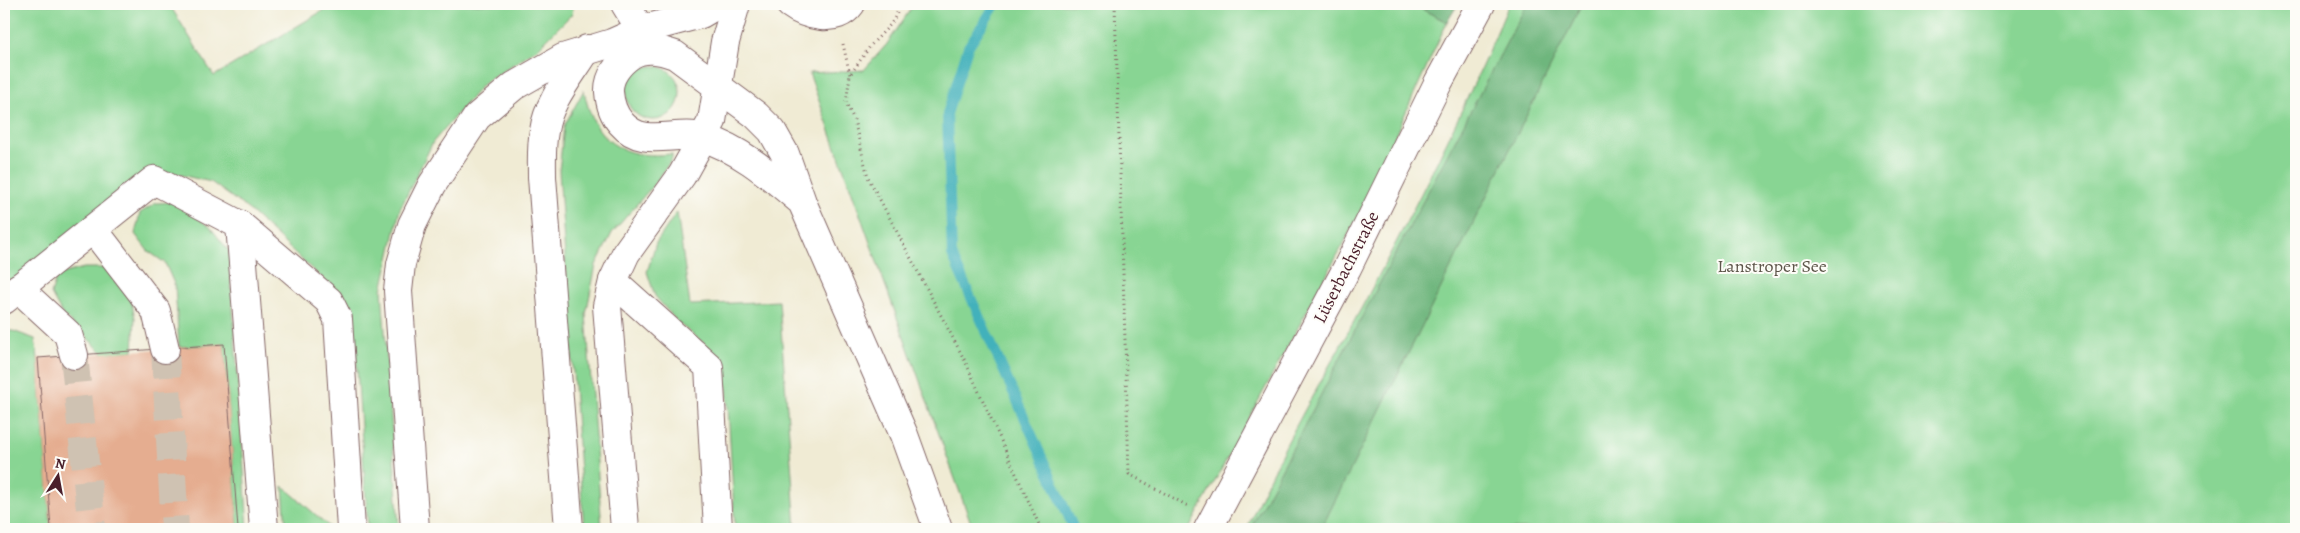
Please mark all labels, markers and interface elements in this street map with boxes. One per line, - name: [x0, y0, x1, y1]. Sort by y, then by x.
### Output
- street label: Lüserbachstraße: [1307, 207, 1385, 327]
- park label: Lanstroper See: [1717, 254, 1827, 278]
- north arrow: [32, 450, 82, 500]
- text: N: [54, 453, 67, 474]

